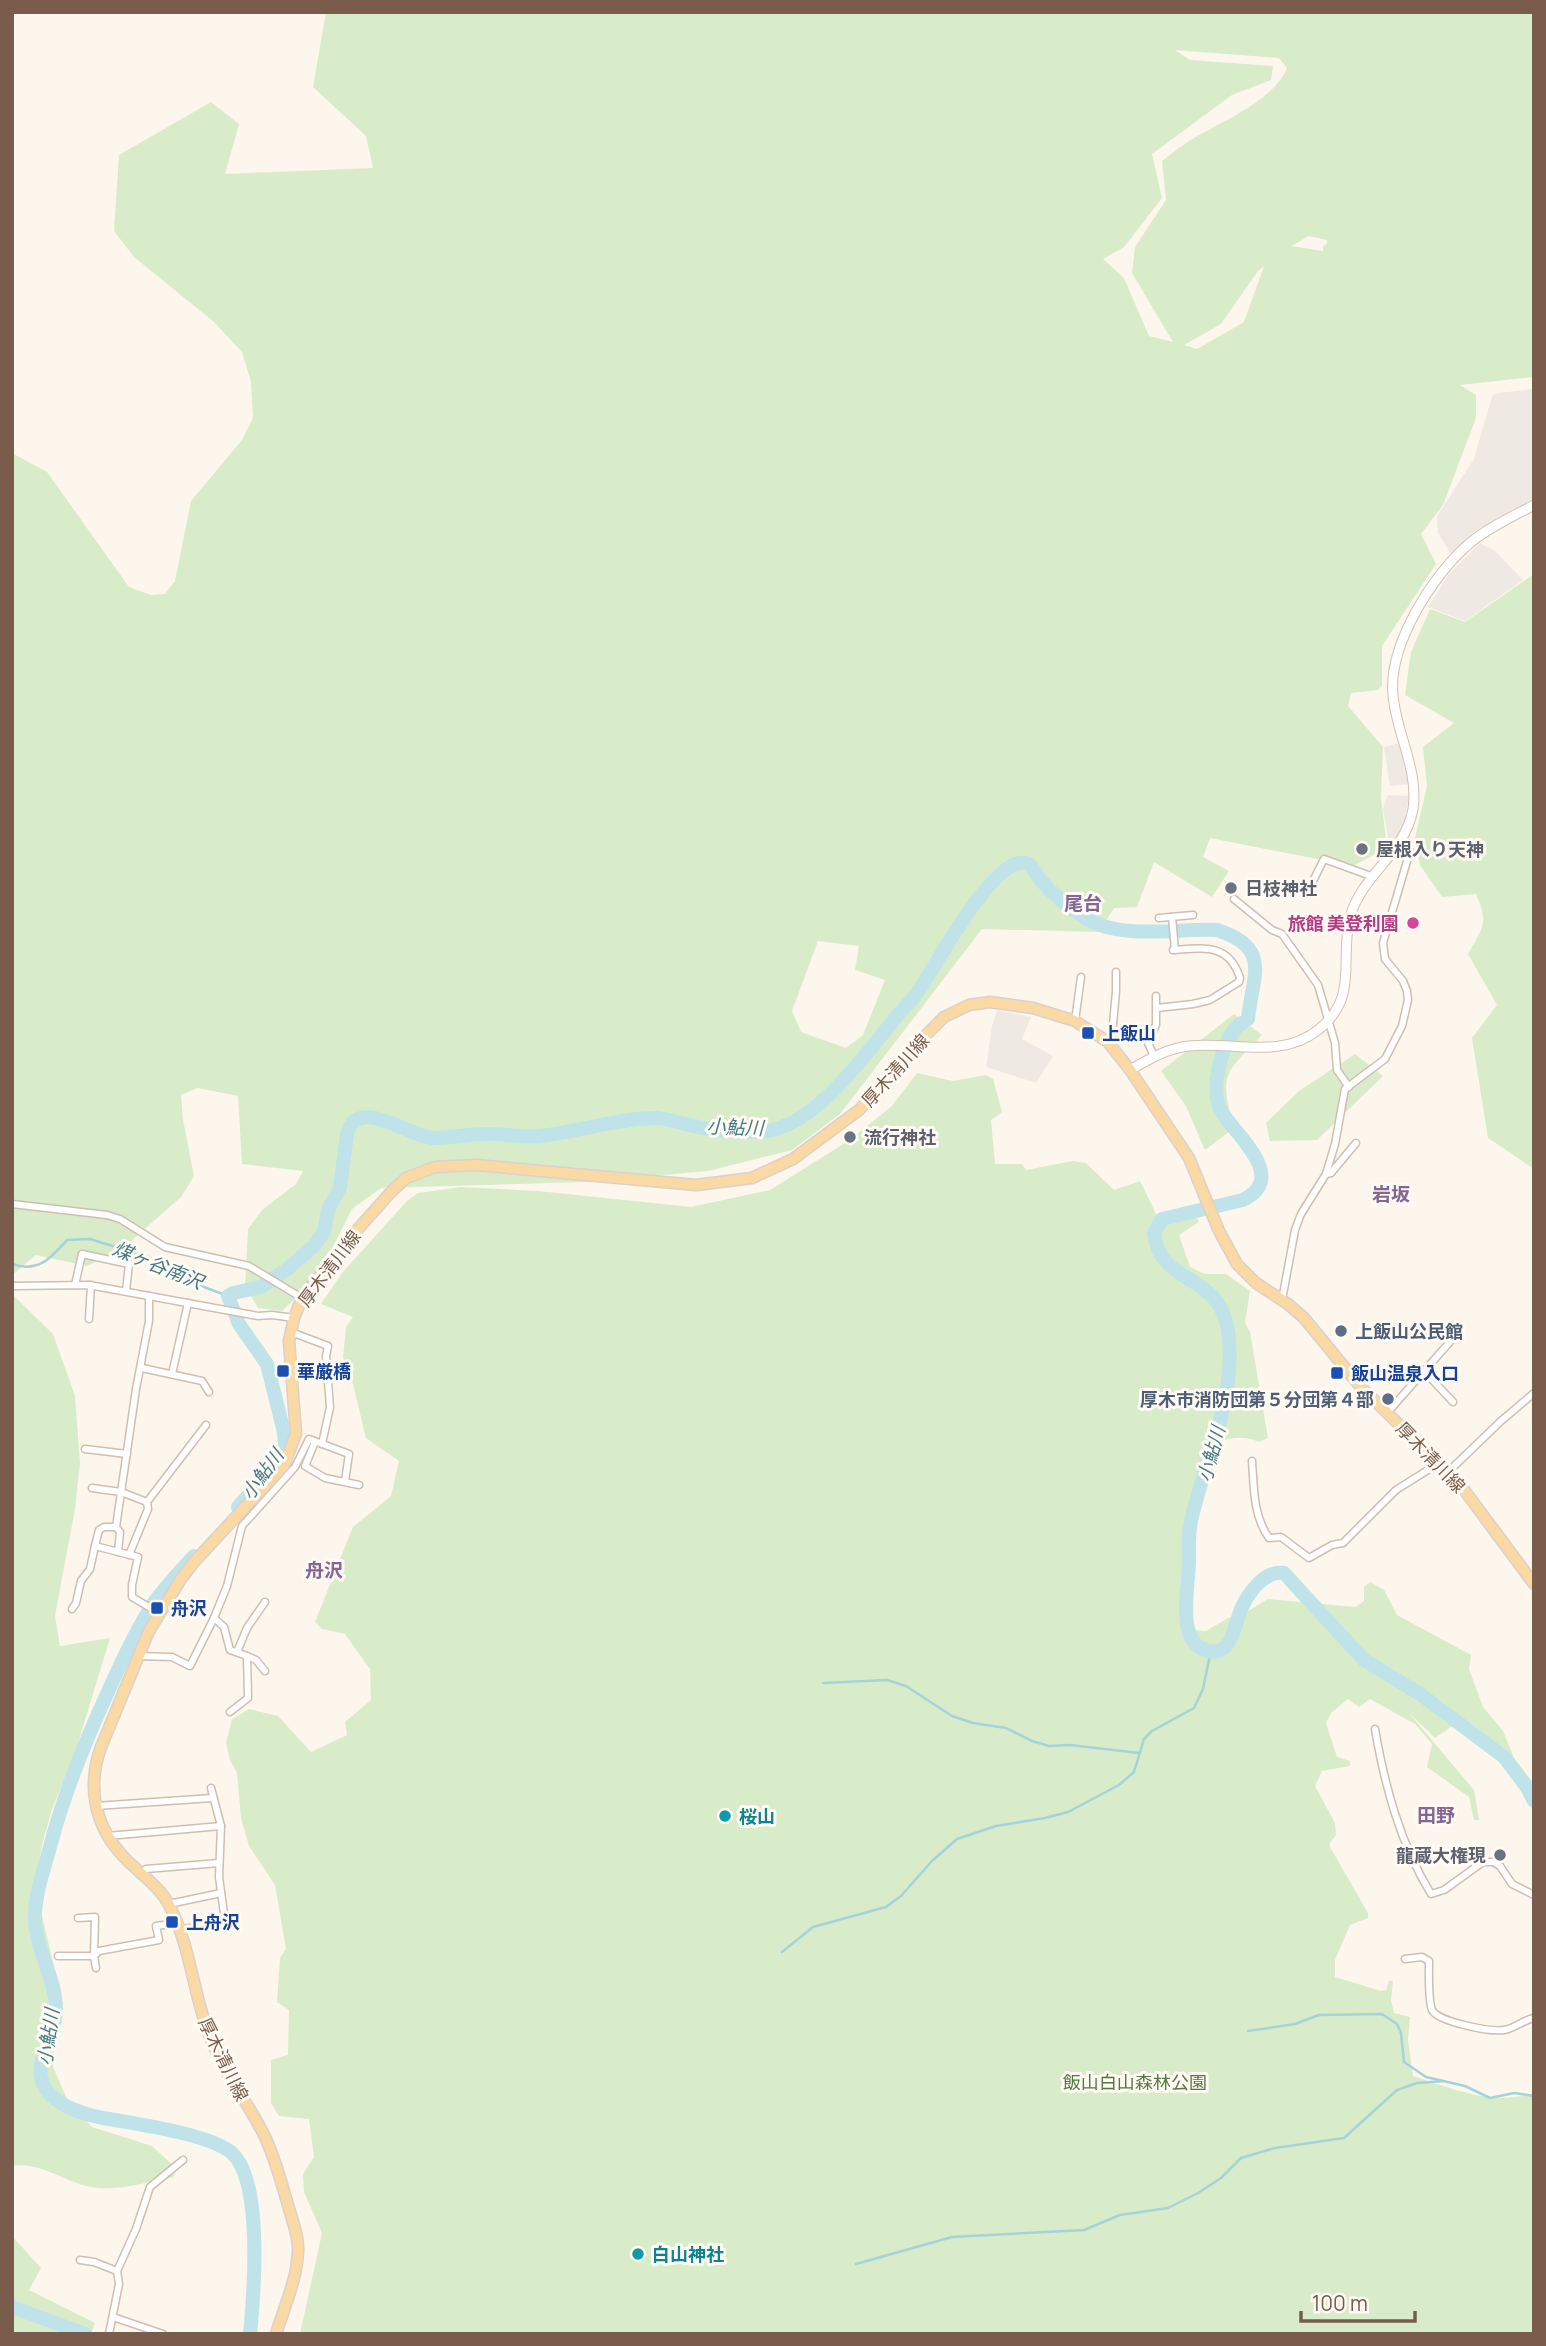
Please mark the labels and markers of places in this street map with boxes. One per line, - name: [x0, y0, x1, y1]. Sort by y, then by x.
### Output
- place label: 屋根入り天神: [1376, 837, 1484, 861]
- marker: 屋根入り天神: [1354, 841, 1370, 857]
- place label: 日枝神社: [1245, 876, 1317, 900]
- marker: 日枝神社: [1223, 880, 1239, 896]
- place label: 旅館 美登利園: [1287, 911, 1399, 935]
- marker: 旅館 美登利園: [1405, 915, 1421, 931]
- place label: 上飯山: [1102, 1021, 1156, 1045]
- marker: 上飯山: [1080, 1025, 1096, 1041]
- place label: 流行神社: [864, 1125, 936, 1149]
- marker: 流行神社: [842, 1129, 858, 1145]
- place label: 上飯山公民館: [1355, 1319, 1463, 1343]
- marker: 上飯山公民館: [1333, 1323, 1349, 1339]
- place label: 華厳橋: [297, 1359, 351, 1383]
- place label: 飯山温泉入口: [1351, 1361, 1459, 1385]
- marker: 華厳橋: [275, 1363, 291, 1379]
- marker: 飯山温泉入口: [1329, 1365, 1345, 1381]
- place label: 厚木市消防団第５分団第４部: [1140, 1387, 1374, 1411]
- marker: 厚木市消防団第５分団第４部: [1380, 1391, 1396, 1407]
- place label: 舟沢: [171, 1596, 207, 1620]
- marker: 舟沢: [149, 1600, 165, 1616]
- place label: 桜山: [739, 1804, 775, 1828]
- marker: 桜山: [717, 1808, 733, 1824]
- place label: 龍蔵大権現: [1396, 1843, 1486, 1867]
- marker: 龍蔵大権現: [1492, 1847, 1508, 1863]
- place label: 上舟沢: [186, 1910, 240, 1934]
- marker: 上舟沢: [164, 1914, 180, 1930]
- place label: 白山神社: [652, 2242, 724, 2266]
- marker: 白山神社: [630, 2246, 646, 2262]

